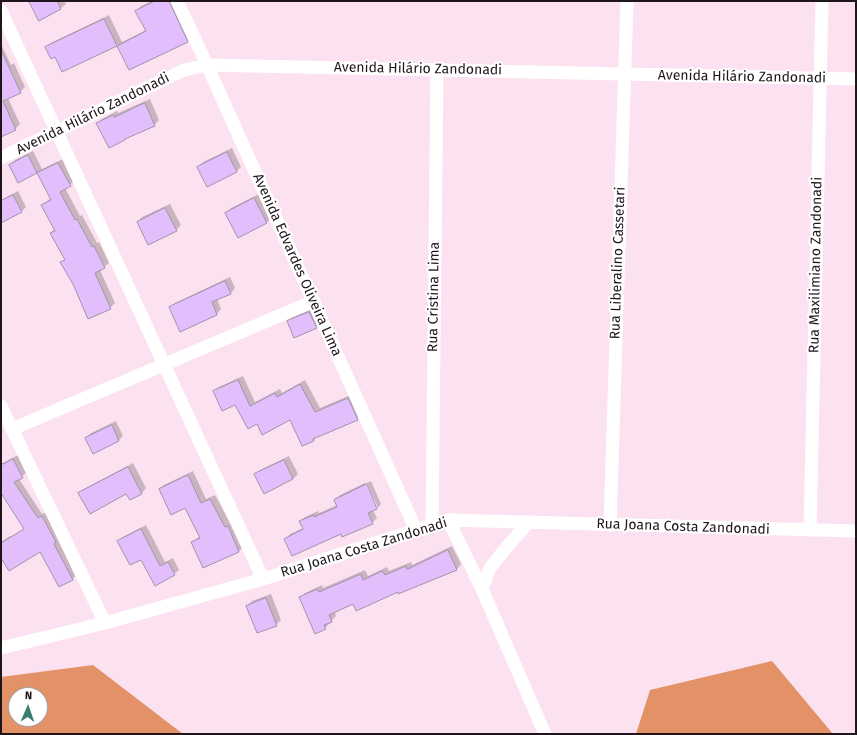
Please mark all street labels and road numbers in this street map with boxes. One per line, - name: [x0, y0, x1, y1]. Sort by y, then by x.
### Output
- street label: Avenida Hilário Zandonadi: [334, 59, 502, 79]
- street label: Avenida Hilário Zandonadi: [658, 67, 826, 87]
- street label: Avenida Hilário Zandonadi: [14, 70, 172, 158]
- street label: Avenida Edvardes Oliveira Lima: [249, 171, 345, 359]
- street label: Rua Maxilimiano Zandonadi: [806, 177, 826, 353]
- street label: Rua Liberalino Cassetari: [607, 186, 629, 340]
- street label: Rua Cristina Lima: [425, 242, 443, 352]
- street label: Rua Joana Costa Zandonadi: [279, 515, 449, 581]
- street label: Rua Joana Costa Zandonadi: [596, 516, 770, 538]

